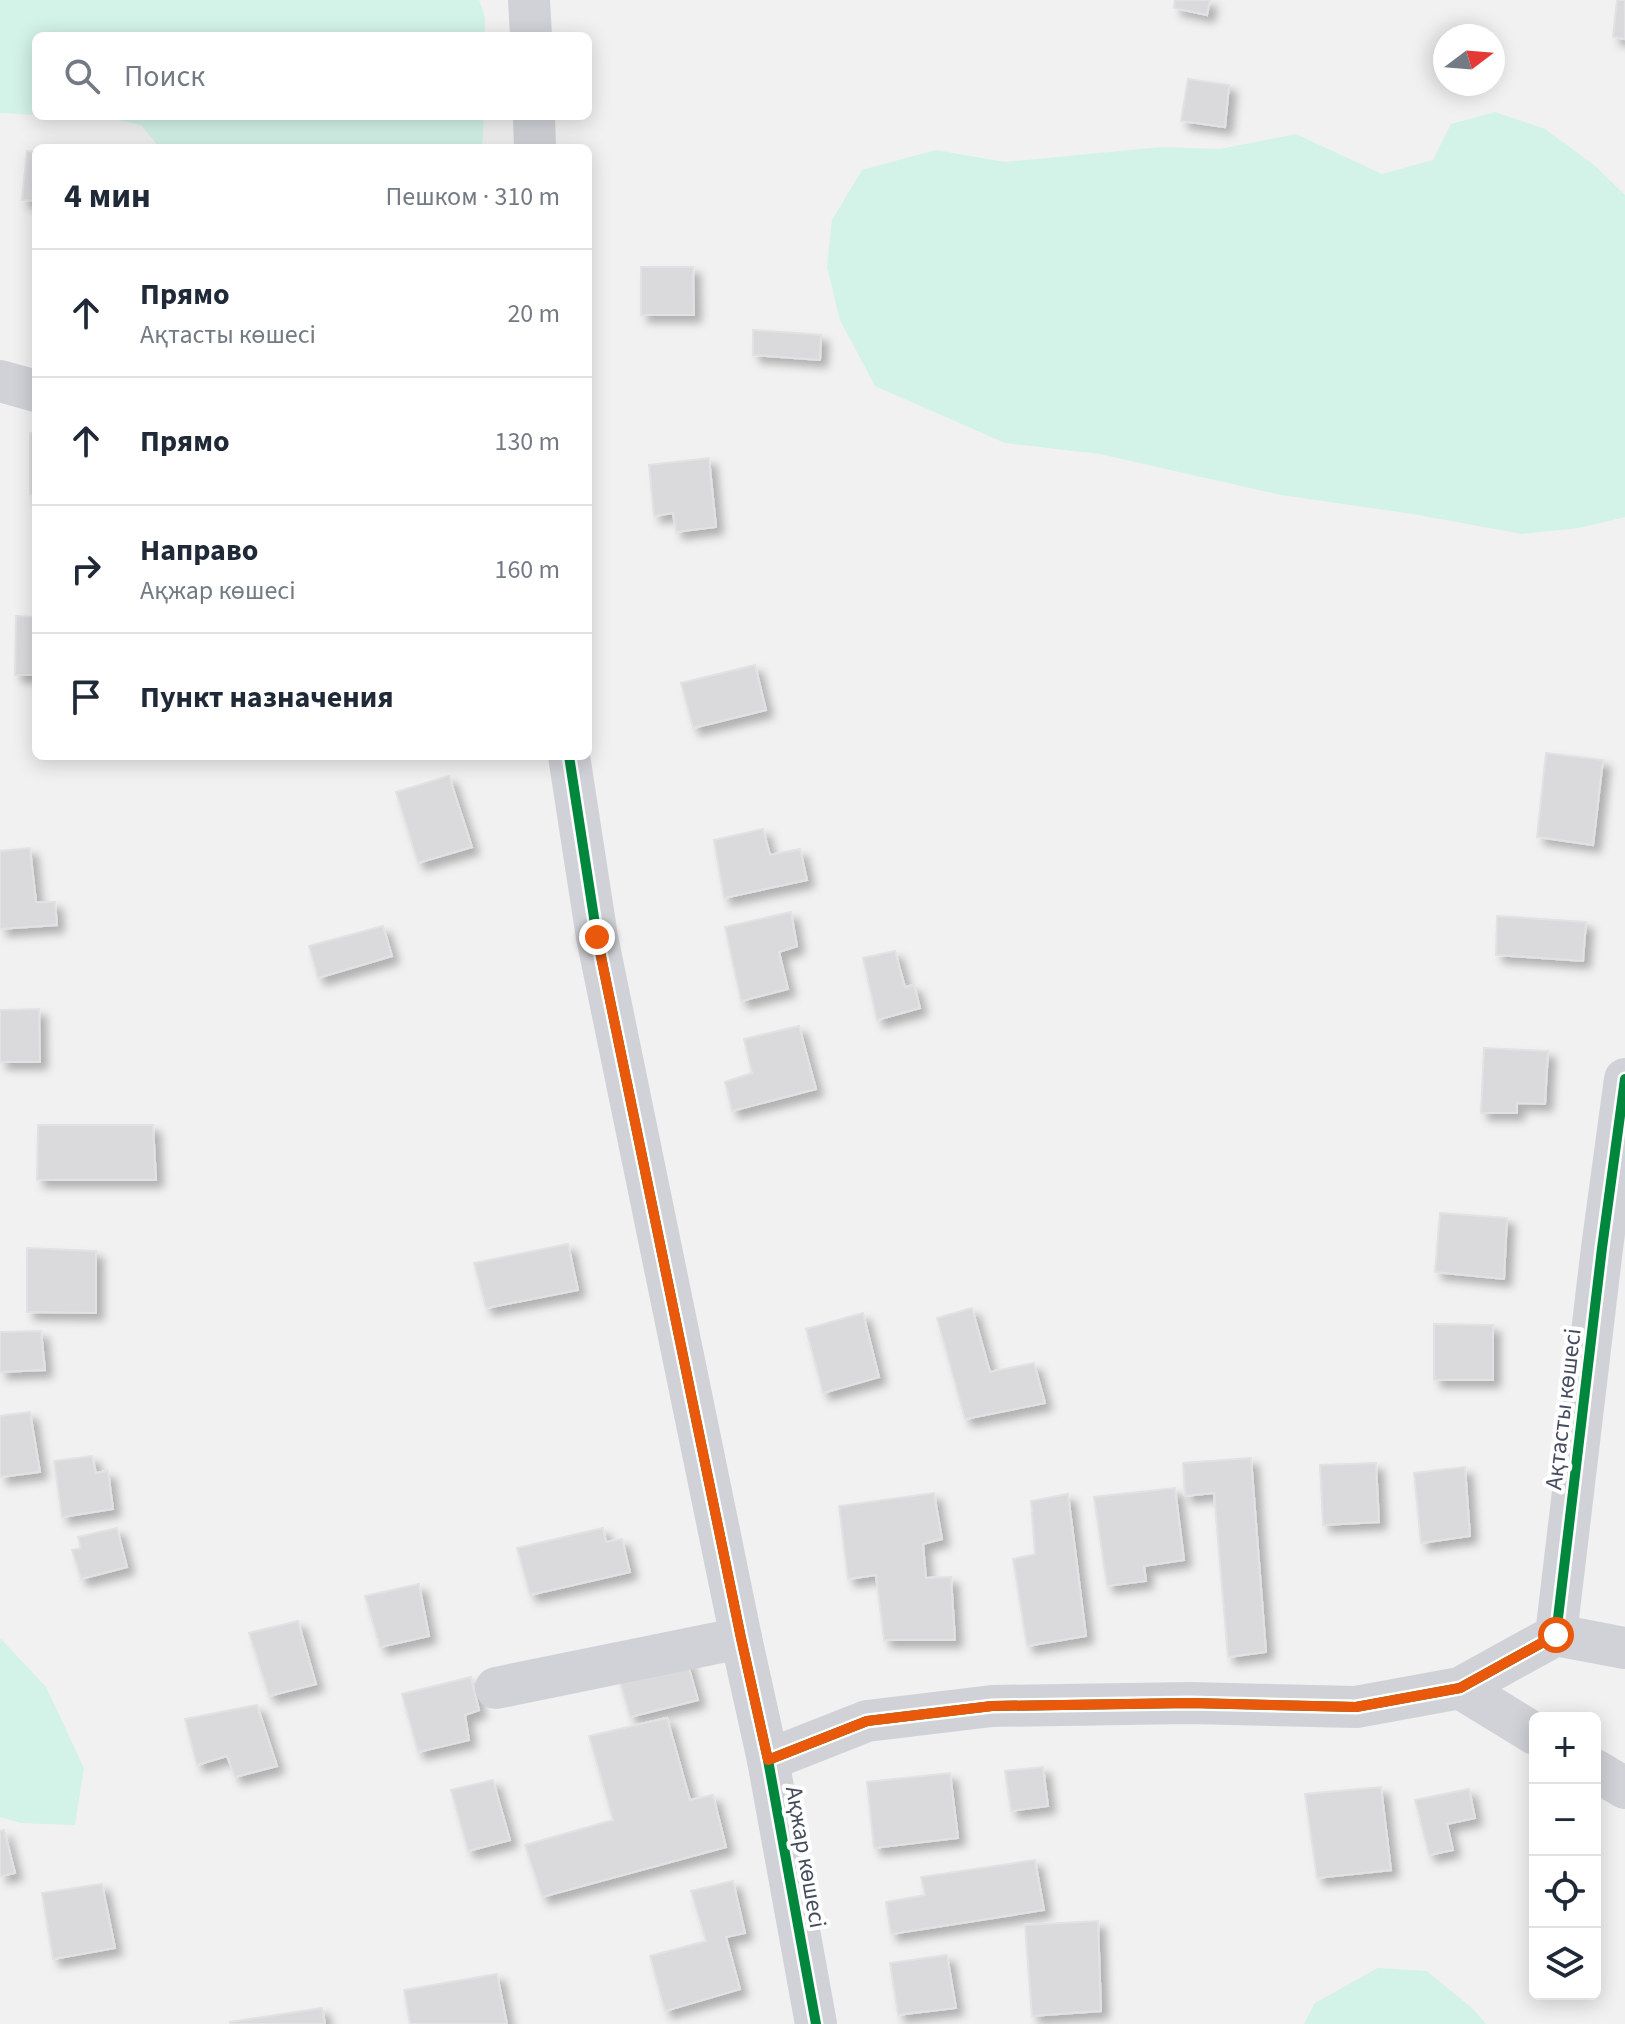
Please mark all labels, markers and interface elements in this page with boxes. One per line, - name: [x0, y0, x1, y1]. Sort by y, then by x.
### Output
- north arrow: [1433, 24, 1505, 96]
- search box: [32, 32, 592, 120]
- icon: search: [60, 54, 104, 98]
- text: Поиск: [124, 55, 205, 98]
- text: 4 мин: [64, 172, 151, 221]
- text: Пешком · 310 m: [385, 178, 560, 215]
- text: Прямо: [140, 273, 230, 316]
- icon: ahead: [64, 291, 108, 335]
- text: 20 m: [507, 295, 560, 332]
- text: Ақтасты көшесі: [140, 316, 316, 353]
- icon: ahead: [64, 419, 108, 463]
- text: Прямо: [140, 420, 230, 463]
- text: 130 m: [494, 423, 560, 460]
- text: Направо: [140, 529, 258, 572]
- icon: right: [64, 547, 108, 591]
- text: 160 m: [494, 551, 560, 588]
- text: Ақжар көшесі: [140, 572, 296, 609]
- icon: arrive: [64, 675, 108, 719]
- text: Пункт назначения: [140, 676, 394, 719]
- route end: [579, 919, 615, 955]
- street label: Ақтасты көшесі: [1536, 1326, 1591, 1492]
- route start: [1538, 1617, 1574, 1653]
- map controls: [1529, 1712, 1601, 2000]
- button: +: [1529, 1712, 1601, 1784]
- street label: Ақжар көшесі: [776, 1783, 835, 1931]
- button: −: [1529, 1784, 1601, 1856]
- button: locate: [1529, 1856, 1601, 1928]
- button: layers: [1529, 1928, 1601, 2000]

